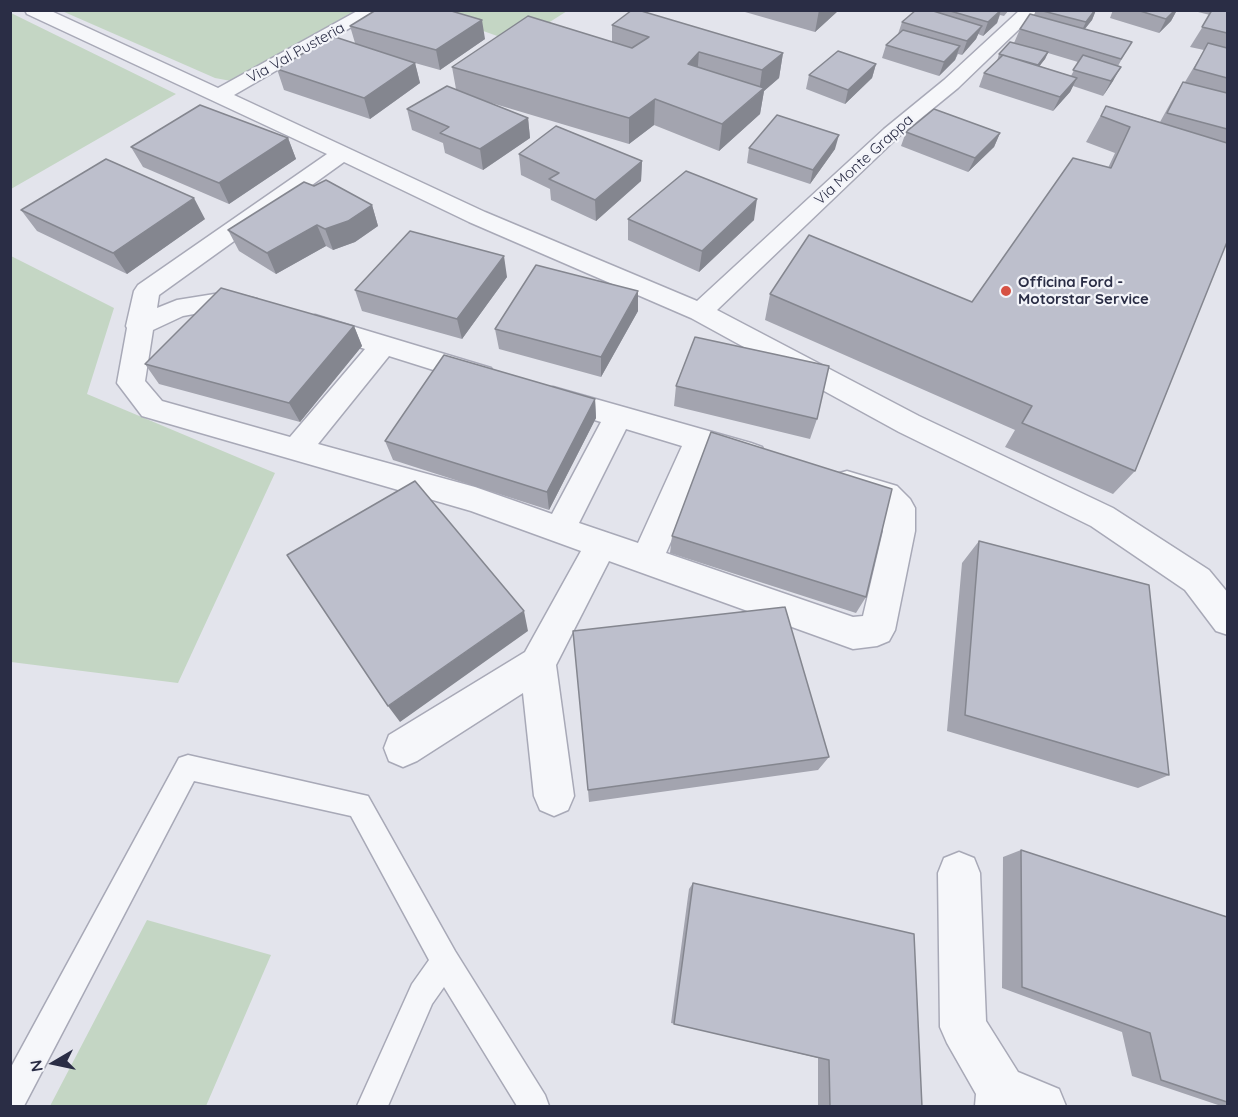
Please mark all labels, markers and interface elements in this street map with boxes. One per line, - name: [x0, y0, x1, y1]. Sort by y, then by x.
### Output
- street label: Via Val Pusteria: [244, 19, 348, 87]
- street label: Via Monte Grappa: [811, 111, 917, 209]
- place label: Officina Ford - Motorstar Service: [1018, 273, 1149, 308]
- marker: Officina Ford - Motorstar Service: [999, 284, 1013, 298]
- north arrow: [24, 1033, 84, 1093]
- text: N: [25, 1058, 47, 1073]

